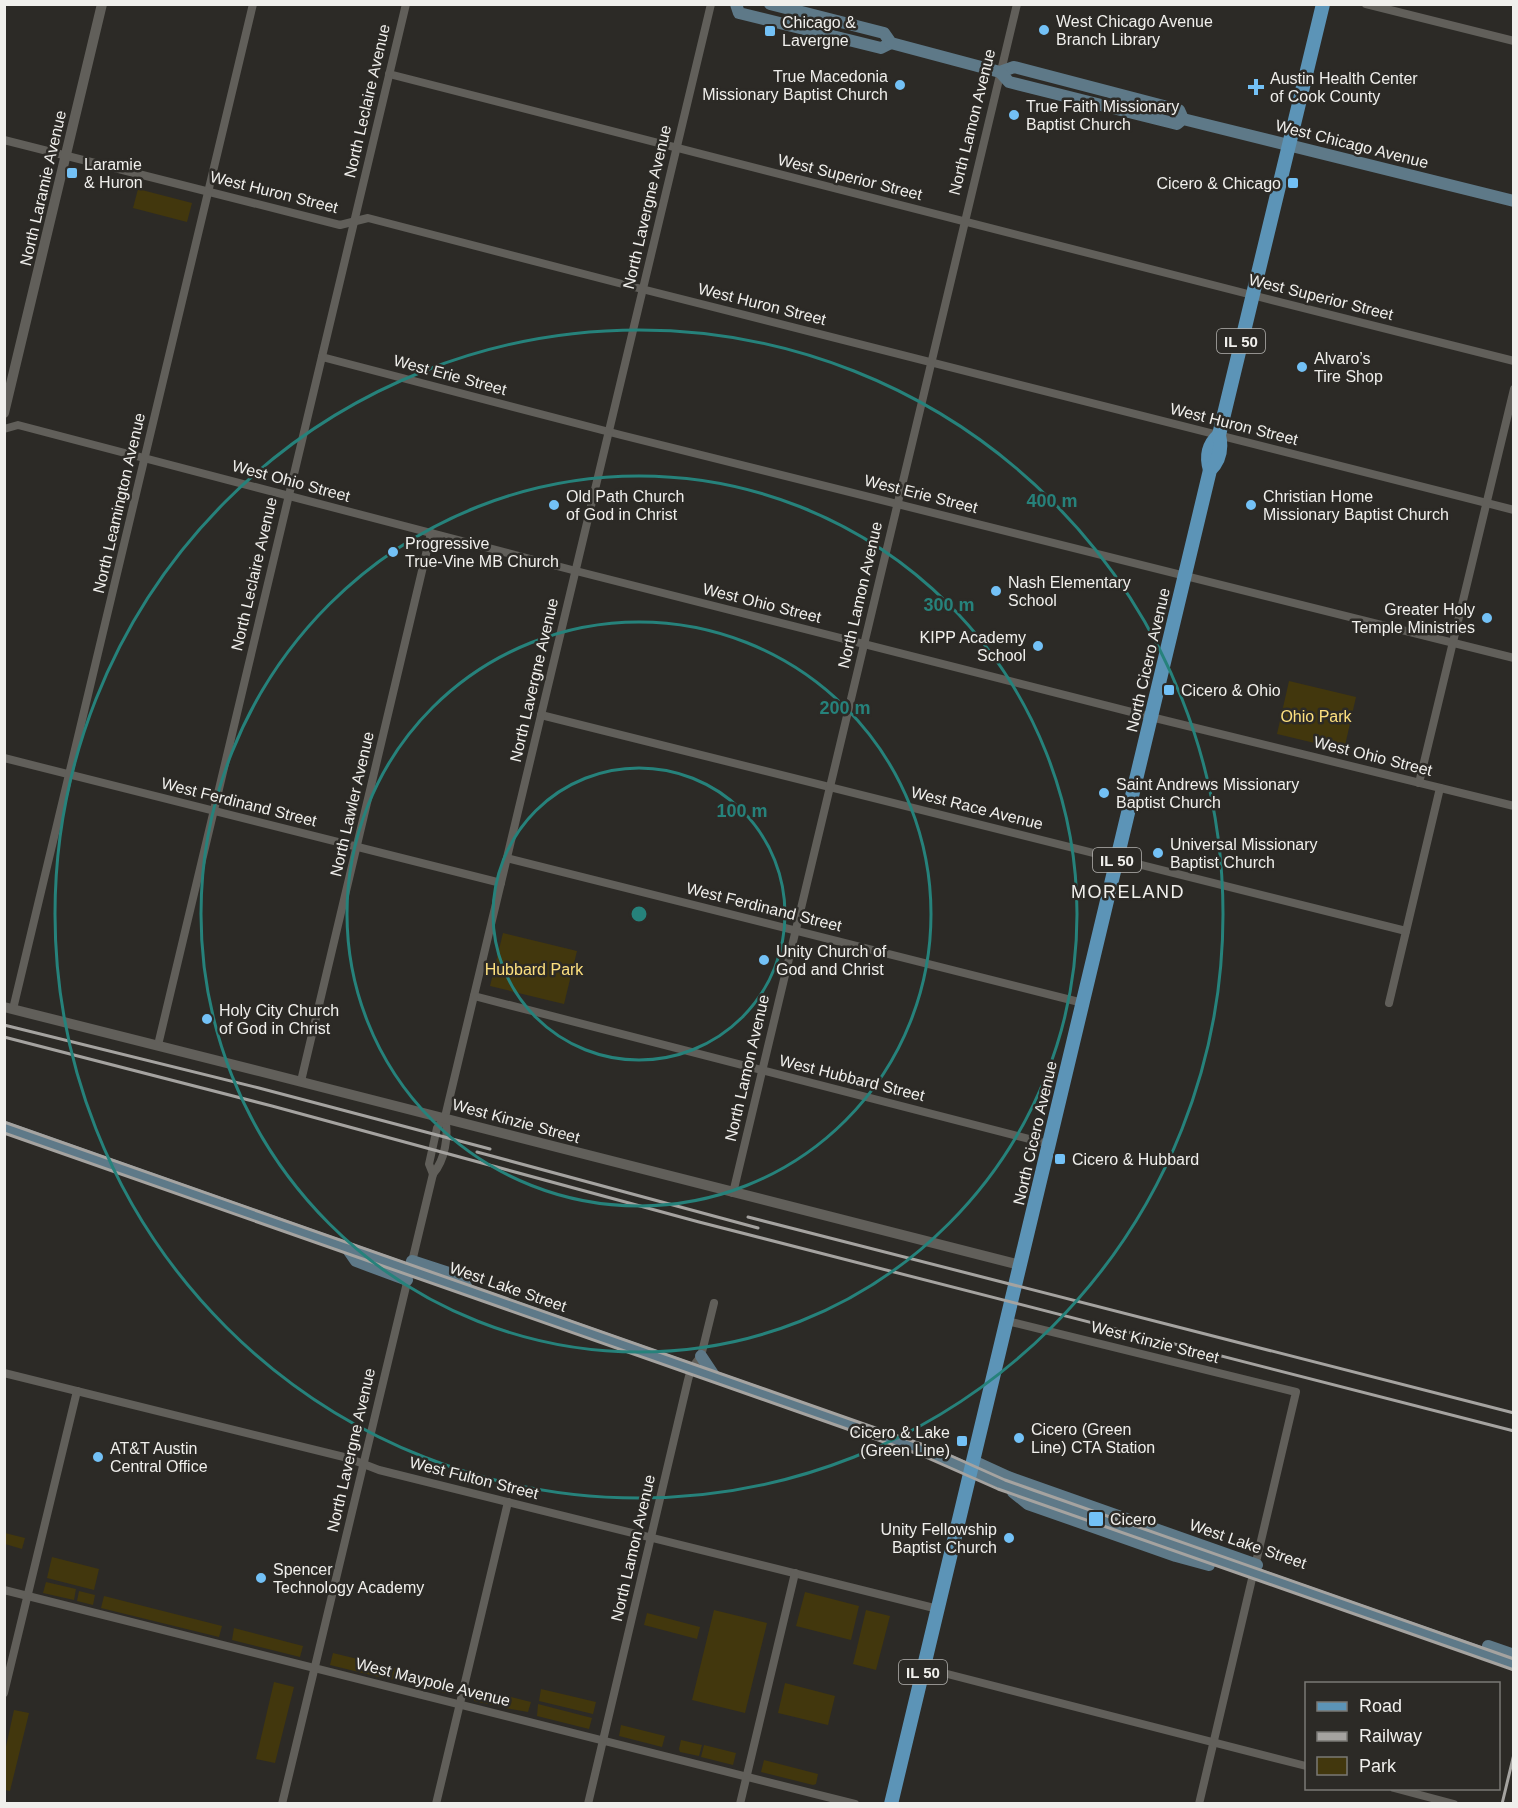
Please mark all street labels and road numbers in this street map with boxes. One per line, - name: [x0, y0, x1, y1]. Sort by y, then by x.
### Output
- street label: North Leclaire Avenue: [341, 22, 393, 179]
- street label: North Lamon Avenue: [946, 47, 998, 197]
- street label: North Laramie Avenue: [17, 109, 69, 267]
- street label: West Chicago Avenue: [1274, 117, 1430, 171]
- street label: North Lavergne Avenue: [620, 123, 674, 291]
- street label: West Superior Street: [776, 151, 924, 203]
- street label: West Huron Street: [208, 168, 340, 216]
- street label: West Superior Street: [1247, 271, 1395, 323]
- street label: West Huron Street: [696, 280, 828, 328]
- road number: IL 50: [1217, 329, 1265, 353]
- street label: West Erie Street: [392, 352, 509, 398]
- street label: West Huron Street: [1168, 400, 1300, 448]
- street label: North Leamington Avenue: [90, 411, 148, 595]
- street label: West Ohio Street: [230, 457, 352, 505]
- street label: West Erie Street: [863, 472, 980, 516]
- street label: North Leclaire Avenue: [228, 495, 280, 652]
- street label: North Lamon Avenue: [835, 520, 885, 670]
- street label: West Ohio Street: [701, 580, 824, 626]
- street label: North Cicero Avenue: [1123, 586, 1173, 734]
- street label: North Lavergne Avenue: [507, 596, 561, 764]
- street label: North Lawler Avenue: [327, 730, 377, 878]
- street label: West Ohio Street: [1312, 733, 1435, 779]
- street label: West Ferdinand Street: [159, 774, 319, 830]
- street label: West Race Avenue: [909, 783, 1045, 833]
- road number: IL 50: [1093, 848, 1141, 872]
- street label: West Ferdinand Street: [684, 879, 844, 935]
- street label: North Lamon Avenue: [722, 993, 772, 1143]
- street label: West Hubbard Street: [778, 1052, 927, 1104]
- street label: North Cicero Avenue: [1010, 1059, 1060, 1207]
- street label: West Kinzie Street: [450, 1096, 582, 1146]
- street label: West Lake Street: [447, 1259, 569, 1315]
- street label: West Kinzie Street: [1089, 1318, 1221, 1366]
- street label: North Lavergne Avenue: [324, 1366, 378, 1534]
- street label: West Fulton Street: [408, 1454, 541, 1502]
- street label: North Lamon Avenue: [608, 1473, 658, 1623]
- street label: West Lake Street: [1187, 1516, 1309, 1572]
- street label: West Maypole Avenue: [354, 1655, 512, 1709]
- road number: IL 50: [899, 1660, 947, 1684]

